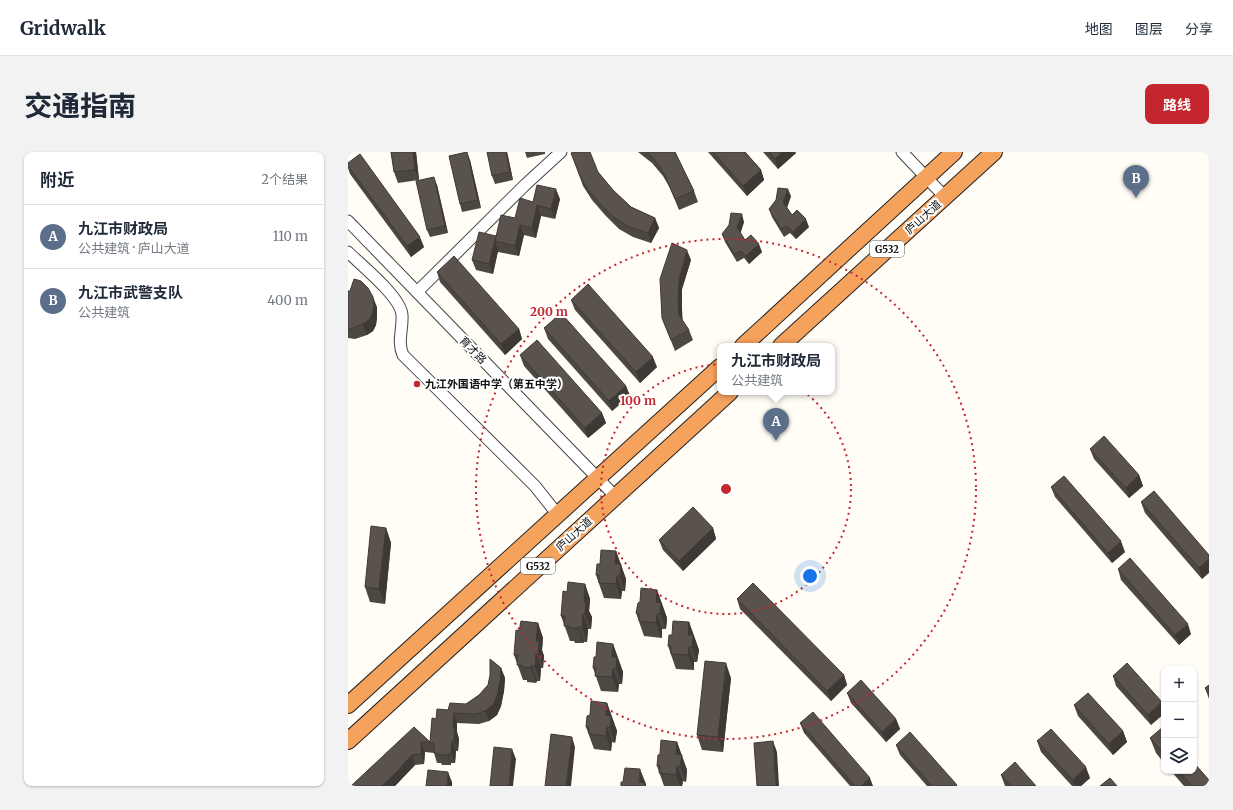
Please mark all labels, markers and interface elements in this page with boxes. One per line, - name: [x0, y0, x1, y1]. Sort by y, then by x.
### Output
- text: Gridwalk: [20, 16, 106, 40]
- text: 地图: [1085, 20, 1113, 38]
- text: 图层: [1135, 20, 1163, 38]
- text: 分享: [1185, 20, 1213, 38]
- button: 路线: [1145, 84, 1209, 124]
- text: 交通指南: [24, 88, 136, 124]
- pin: B: [1123, 165, 1149, 198]
- text: 附近: [40, 169, 74, 191]
- text: 2个结果: [261, 171, 308, 188]
- street label: 庐山大道: [902, 197, 944, 237]
- text: 九江市财政局: [78, 219, 168, 238]
- text: A: [48, 228, 58, 245]
- text: 110 m: [273, 228, 308, 245]
- text: 公共建筑 · 庐山大道: [78, 240, 190, 257]
- road number: G532: [870, 241, 904, 257]
- text: 九江市武警支队: [78, 283, 183, 302]
- text: B: [48, 292, 58, 309]
- text: 400 m: [267, 292, 308, 309]
- text: 公共建筑: [78, 304, 130, 321]
- text: 200 m: [530, 304, 568, 319]
- street label: 育才路: [457, 333, 489, 367]
- popup: [717, 343, 835, 395]
- text: 九江市财政局: [731, 351, 821, 370]
- text: 公共建筑: [731, 372, 783, 389]
- place label: 九江外国语中学（第五中学）: [425, 377, 568, 391]
- marker: 九江外国语中学（第五中学）: [412, 379, 422, 389]
- text: 100 m: [620, 393, 656, 408]
- pin: A: [763, 408, 789, 441]
- centre of rings: [719, 482, 733, 496]
- street label: 庐山大道: [553, 514, 595, 554]
- road number: G532: [521, 558, 555, 574]
- your location: [800, 566, 820, 586]
- map controls: [1161, 666, 1197, 774]
- button: +: [1161, 666, 1197, 702]
- button: −: [1161, 702, 1197, 738]
- button: layers: [1161, 738, 1197, 774]

